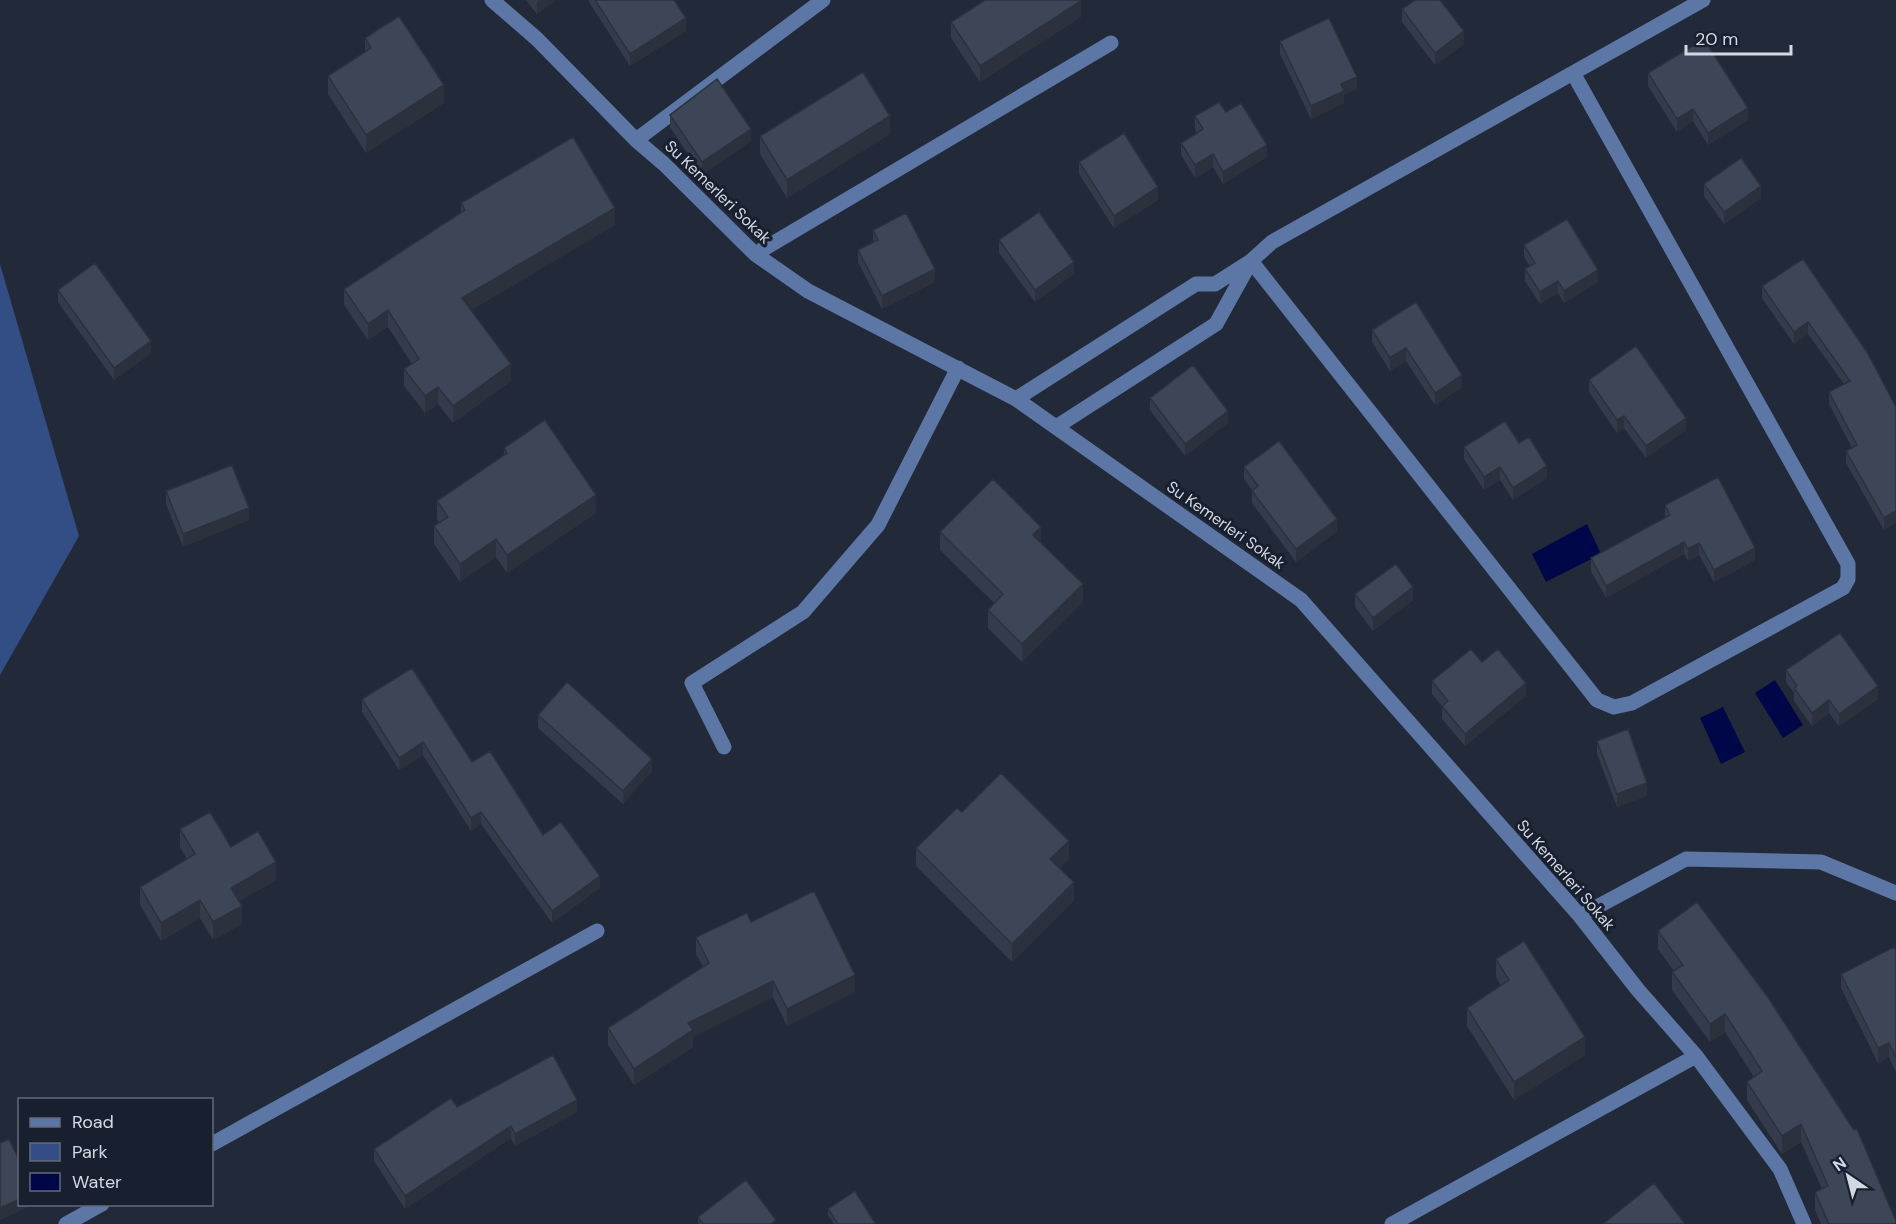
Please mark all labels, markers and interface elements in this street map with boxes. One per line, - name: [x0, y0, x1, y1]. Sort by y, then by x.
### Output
- scale bar: [1686, 18, 1791, 56]
- text: 20 m: [1695, 27, 1738, 51]
- street label: Su Kemerleri Sokak: [660, 136, 776, 248]
- street label: Su Kemerleri Sokak: [1163, 476, 1289, 574]
- street label: Su Kemerleri Sokak: [1512, 815, 1620, 935]
- legend: [18, 1098, 213, 1206]
- text: Road: [72, 1110, 114, 1134]
- text: Park: [72, 1140, 108, 1164]
- north arrow: [1818, 1146, 1878, 1206]
- text: N: [1829, 1152, 1850, 1176]
- text: Water: [72, 1170, 122, 1194]

